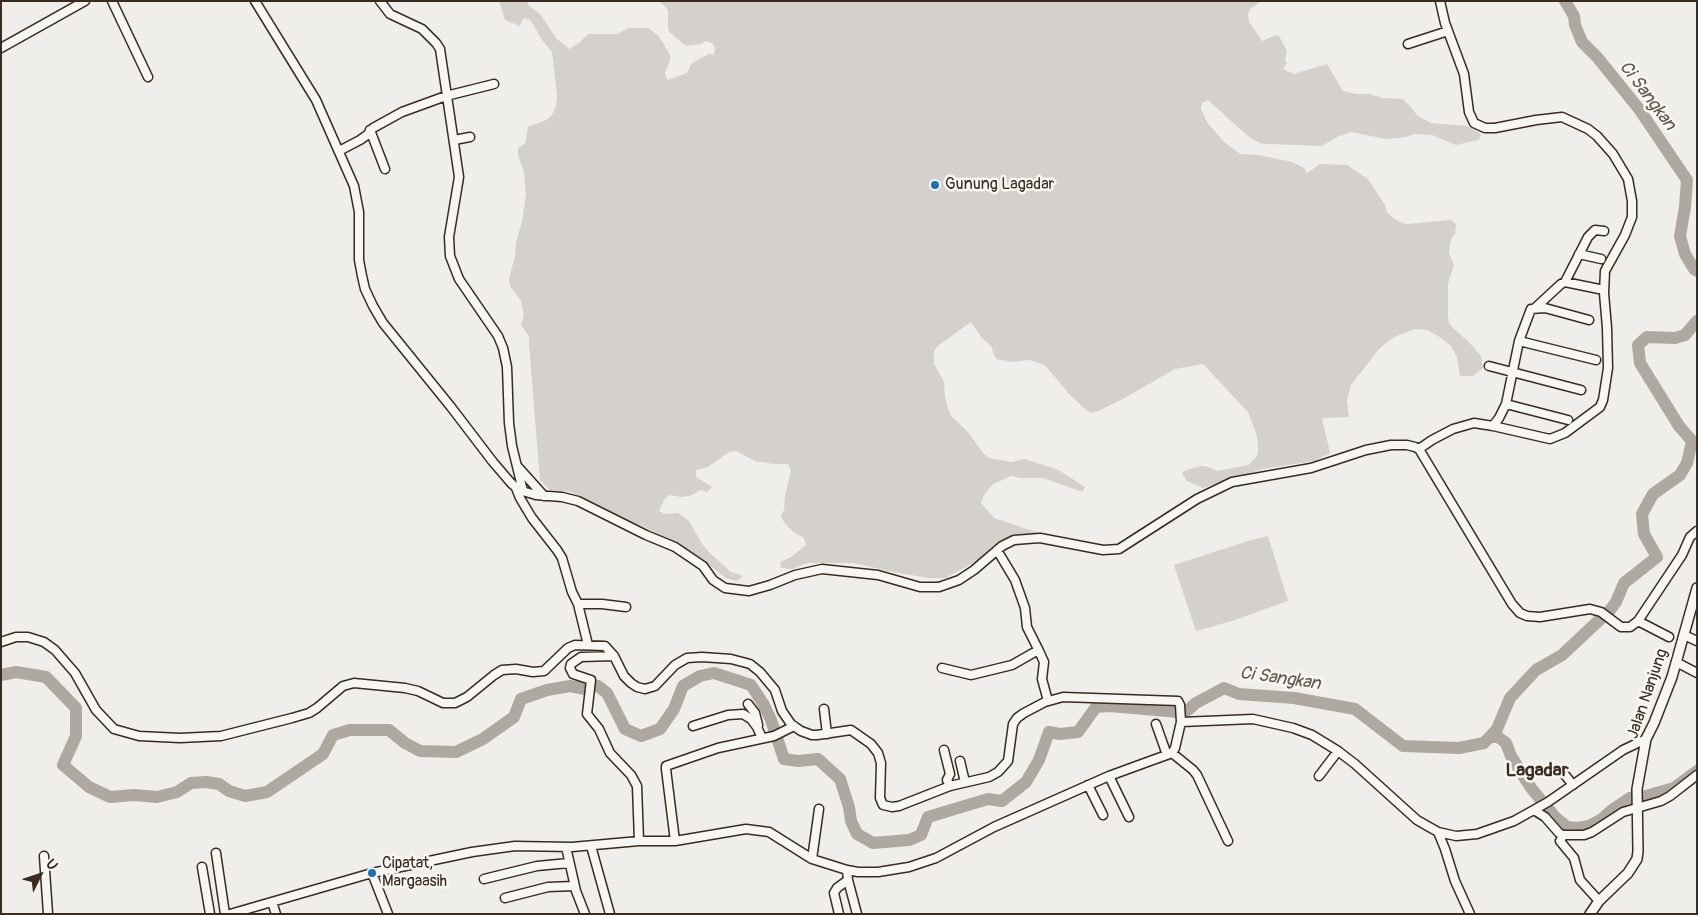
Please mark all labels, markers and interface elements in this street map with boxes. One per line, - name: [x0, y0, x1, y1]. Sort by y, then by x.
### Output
- water label: Ci Sangkan: [1614, 57, 1680, 135]
- place label: Gunung Lagadar: [945, 175, 1054, 195]
- marker: Gunung Lagadar: [929, 179, 941, 191]
- street label: Jalan Nanjung: [1624, 647, 1672, 741]
- water label: Ci Sangkan: [1238, 663, 1322, 695]
- district label: Lagadar: [1506, 760, 1568, 782]
- north arrow: [15, 850, 65, 900]
- place label: Cipatat, Margaasih: [382, 854, 447, 892]
- text: U: [42, 856, 61, 874]
- marker: Cipatat, Margaasih: [366, 867, 378, 879]

